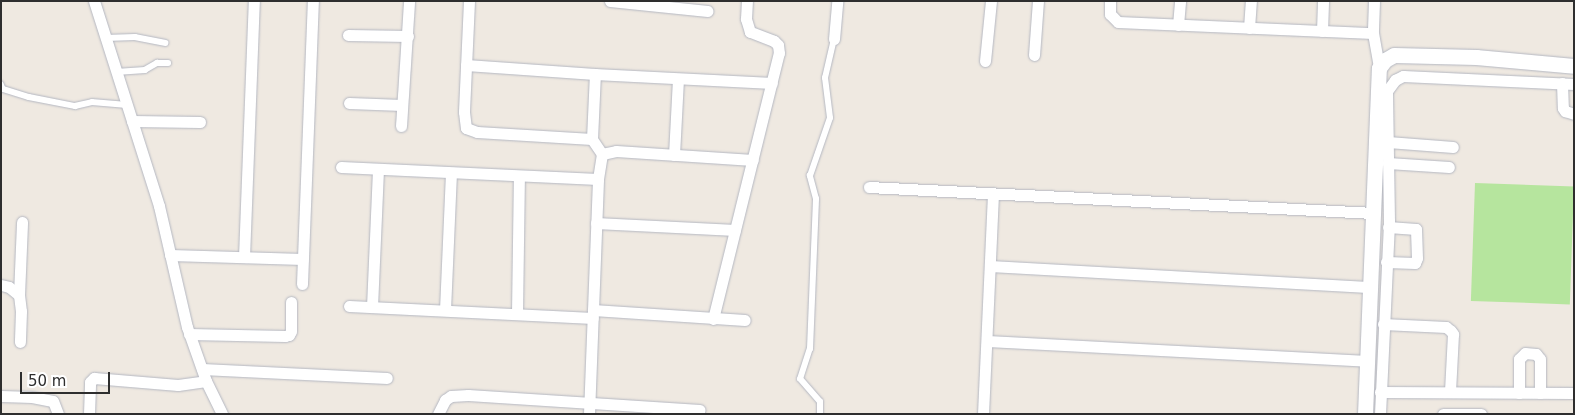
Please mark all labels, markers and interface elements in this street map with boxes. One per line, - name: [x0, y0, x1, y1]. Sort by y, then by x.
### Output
- scale bar: [22, 362, 112, 394]
- text: 50 m: [28, 372, 66, 390]

